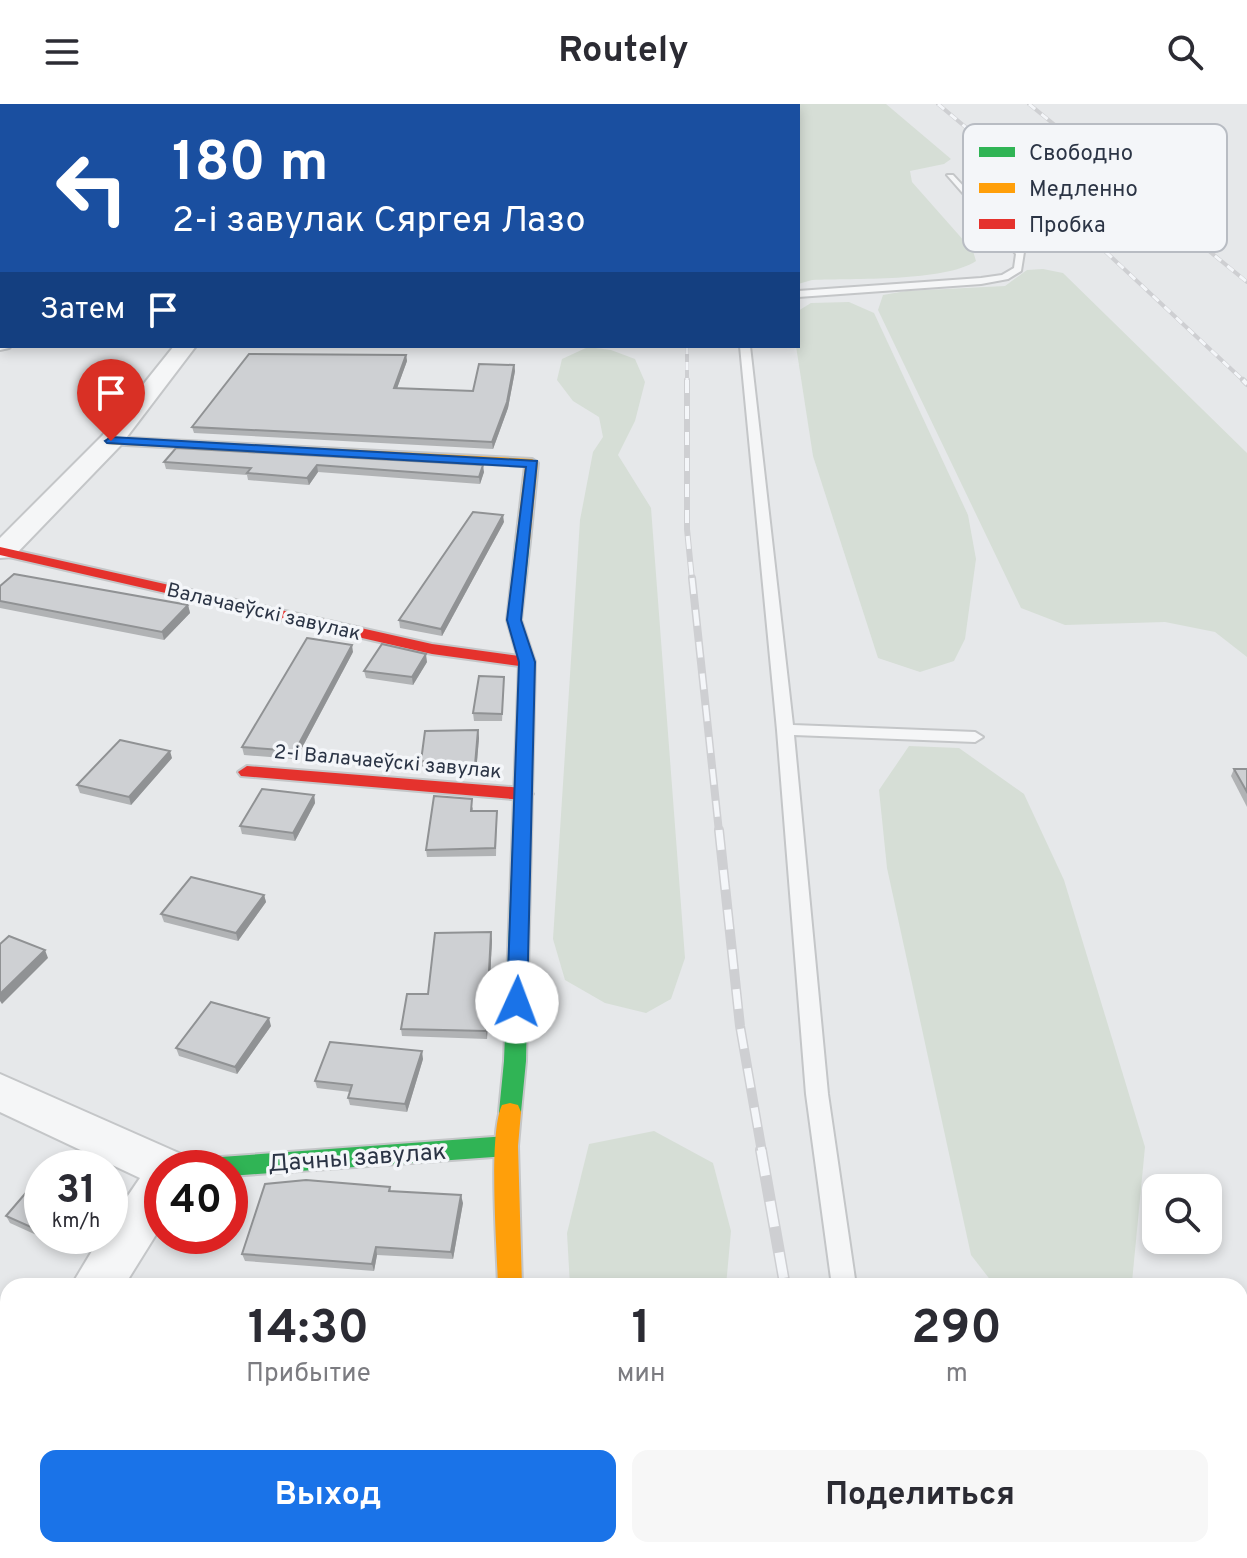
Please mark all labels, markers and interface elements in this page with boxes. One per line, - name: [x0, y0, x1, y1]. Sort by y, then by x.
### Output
- text: Routely: [558, 29, 689, 75]
- icon: menu: [40, 30, 84, 74]
- icon: search: [1163, 30, 1207, 74]
- legend: [963, 124, 1227, 252]
- text: 180 m: [172, 130, 329, 200]
- icon: left: [40, 136, 144, 240]
- text: Свободно: [1029, 141, 1133, 168]
- text: Медленно: [1029, 177, 1138, 204]
- text: 2-і завулак Сяргея Лазо: [172, 199, 586, 245]
- text: Пробка: [1029, 213, 1106, 240]
- icon: arrive: [141, 288, 185, 332]
- text: Затем: [40, 292, 125, 329]
- pin: [77, 359, 145, 441]
- icon: arrive: [89, 371, 133, 415]
- street label: Валачаеўскі завулак: [164, 578, 363, 648]
- street label: 2-і Валачаеўскі завулак: [273, 740, 503, 786]
- position arrow: [475, 960, 559, 1044]
- street label: Дачны завулак: [267, 1138, 447, 1180]
- speed limit sign: 40: [144, 1150, 248, 1254]
- text: 31: [56, 1167, 96, 1217]
- map controls: [1142, 1174, 1222, 1254]
- button: search: [1142, 1174, 1222, 1254]
- text: km/h: [52, 1209, 100, 1235]
- text: 14:30: [248, 1300, 369, 1360]
- text: 1: [631, 1300, 651, 1360]
- text: 290: [911, 1300, 1002, 1360]
- text: Прибытие: [246, 1358, 371, 1391]
- text: мин: [617, 1358, 665, 1391]
- text: m: [946, 1358, 968, 1391]
- button: Выход: [40, 1450, 616, 1542]
- button: Поделиться: [632, 1450, 1208, 1542]

